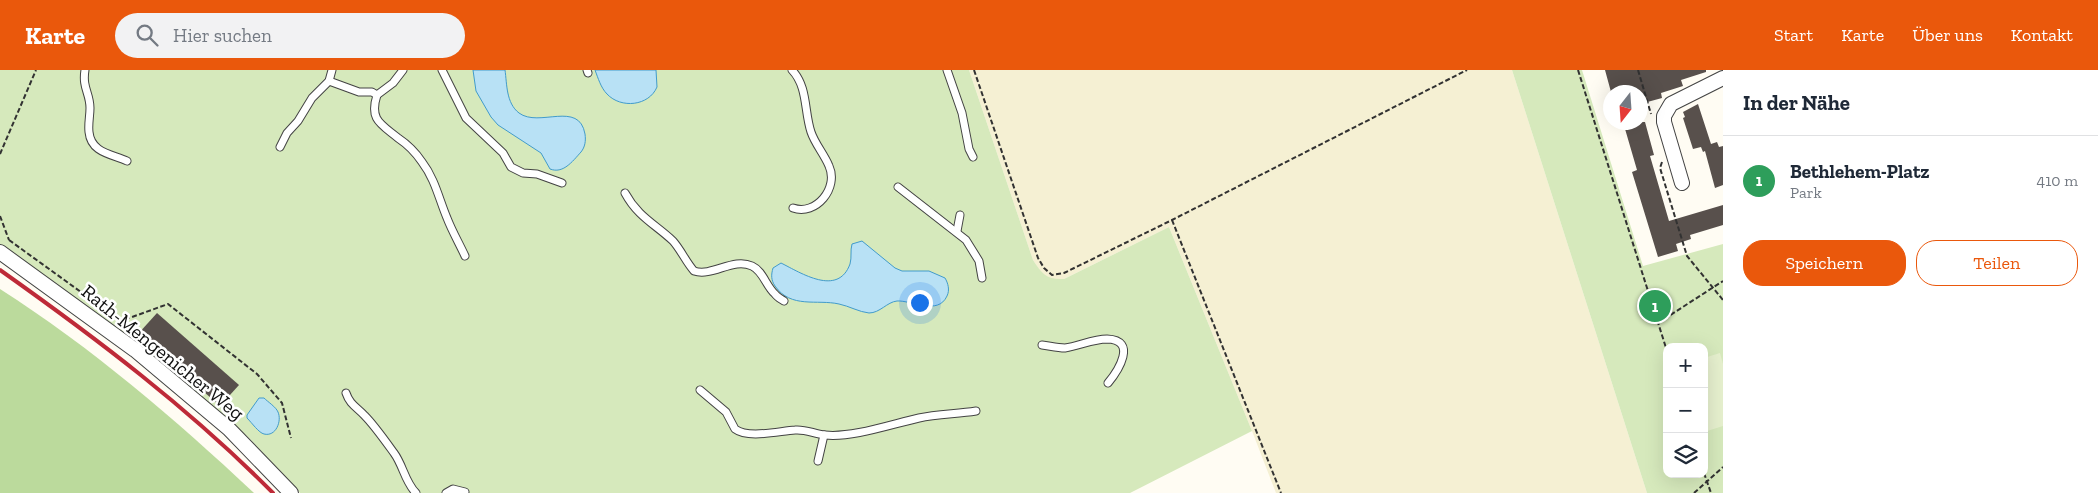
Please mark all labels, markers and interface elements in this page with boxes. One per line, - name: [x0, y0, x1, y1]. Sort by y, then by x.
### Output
- search box: [115, 13, 465, 58]
- text: Karte: [25, 21, 85, 50]
- icon: search: [133, 21, 161, 49]
- text: Hier suchen: [173, 24, 272, 47]
- text: Start: [1774, 24, 1813, 46]
- text: Karte: [1841, 24, 1884, 46]
- text: Über uns: [1912, 24, 1983, 46]
- text: Kontakt: [2011, 24, 2073, 46]
- north arrow: [1603, 85, 1648, 130]
- text: In der Nähe: [1743, 90, 1850, 115]
- text: Bethlehem-Platz: [1790, 160, 1930, 183]
- text: 1: [1756, 171, 1762, 190]
- text: 410 m: [2037, 171, 2078, 190]
- text: Park: [1790, 183, 1822, 202]
- button: Speichern: [1743, 240, 1906, 286]
- button: Teilen: [1916, 240, 2078, 286]
- street label: Rath-Mengenicher Weg: [77, 279, 249, 425]
- pin: 1: [1639, 287, 1671, 325]
- your location: [907, 290, 933, 316]
- map controls: [1663, 343, 1708, 478]
- button: +: [1663, 343, 1708, 388]
- button: −: [1663, 388, 1708, 433]
- button: layers: [1663, 433, 1708, 478]

